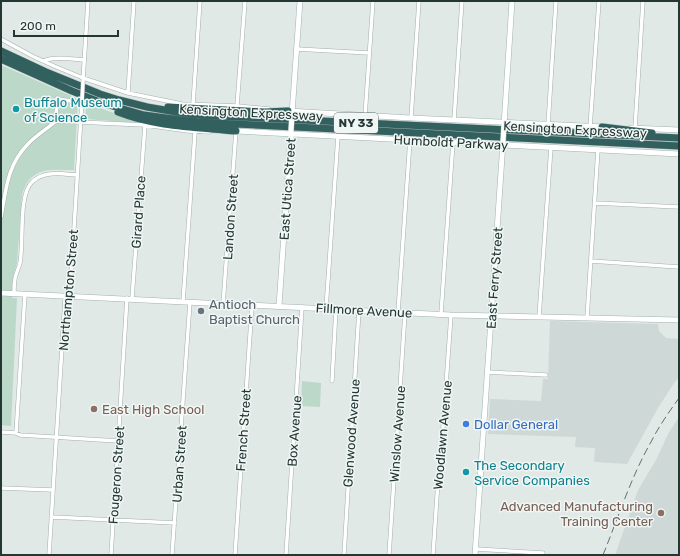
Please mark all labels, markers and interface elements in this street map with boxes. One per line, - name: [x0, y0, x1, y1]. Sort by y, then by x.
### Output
- scale bar: [14, 12, 118, 38]
- text: 200 m: [20, 19, 56, 33]
- place label: Buffalo Museum of Science: [24, 95, 122, 125]
- street label: Kensington Expressway: [179, 101, 323, 125]
- marker: Buffalo Museum of Science: [11, 104, 21, 114]
- road number: NY 33: [334, 113, 378, 133]
- street label: Kensington Expressway: [503, 118, 647, 142]
- street label: Humboldt Parkway: [393, 132, 509, 153]
- street label: East Utica Street: [276, 137, 299, 241]
- street label: Landon Street: [220, 174, 241, 261]
- street label: Girard Place: [128, 175, 149, 249]
- street label: East Ferry Street: [483, 227, 506, 330]
- street label: Northampton Street: [56, 229, 81, 351]
- place label: Antioch Baptist Church: [209, 297, 300, 327]
- street label: Fillmore Avenue: [315, 300, 413, 321]
- marker: Antioch Baptist Church: [196, 306, 206, 316]
- street label: Glenwood Avenue: [340, 378, 363, 488]
- street label: Woodlawn Avenue: [430, 380, 455, 490]
- street label: Winslow Avenue: [387, 385, 408, 483]
- street label: French Street: [233, 388, 254, 472]
- street label: Box Avenue: [285, 395, 304, 467]
- place label: East High School: [102, 402, 205, 418]
- marker: East High School: [89, 404, 99, 414]
- place label: Dollar General: [474, 417, 558, 432]
- marker: Dollar General: [461, 419, 471, 429]
- street label: Fougeron Street: [106, 425, 128, 525]
- street label: Urban Street: [169, 425, 190, 503]
- place label: The Secondary Service Companies: [474, 458, 590, 488]
- marker: The Secondary Service Companies: [461, 467, 471, 477]
- place label: Advanced Manufacturing Training Center: [500, 499, 653, 530]
- marker: Advanced Manufacturing Training Center: [656, 508, 666, 518]

